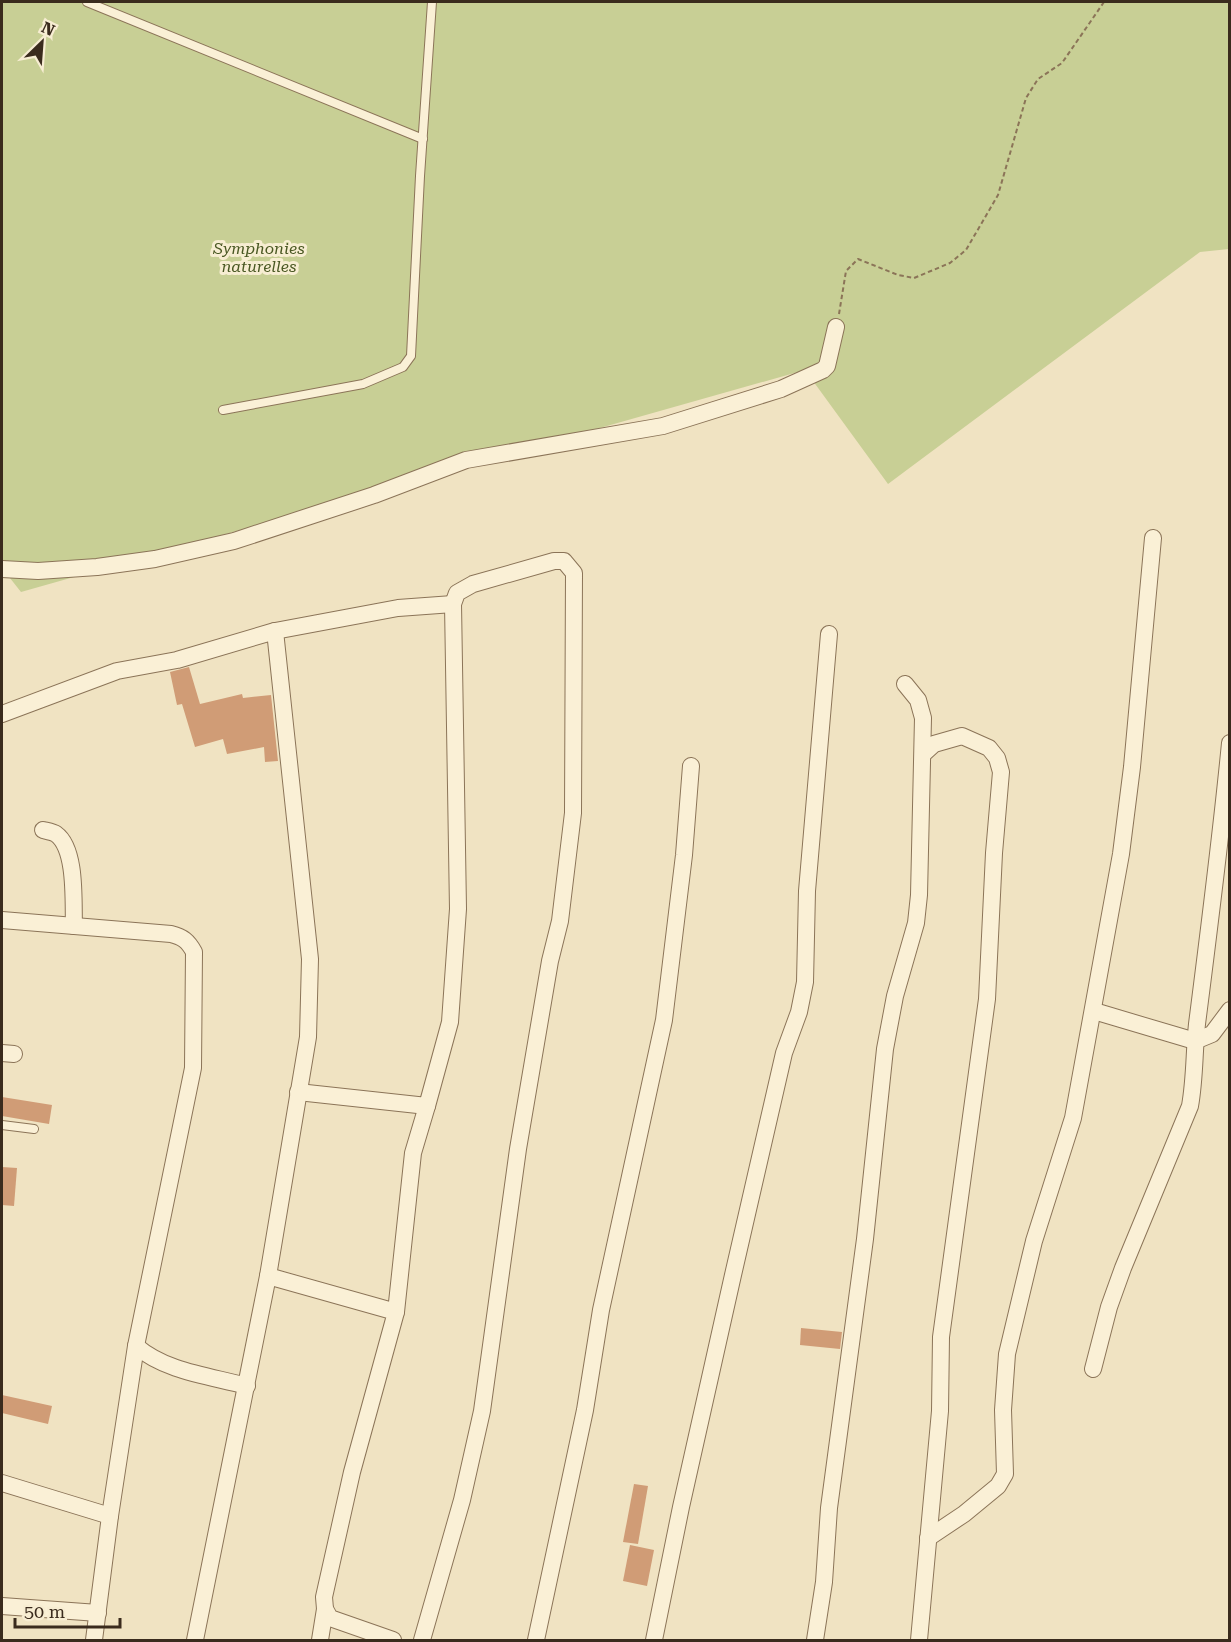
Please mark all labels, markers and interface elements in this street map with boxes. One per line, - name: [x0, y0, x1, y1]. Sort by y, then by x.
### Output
- north arrow: [12, 12, 72, 72]
- text: N: [39, 18, 58, 40]
- park label: Symphonies naturelles: [212, 239, 305, 276]
- scale bar: [15, 1591, 120, 1629]
- text: 50 m: [24, 1601, 65, 1622]

